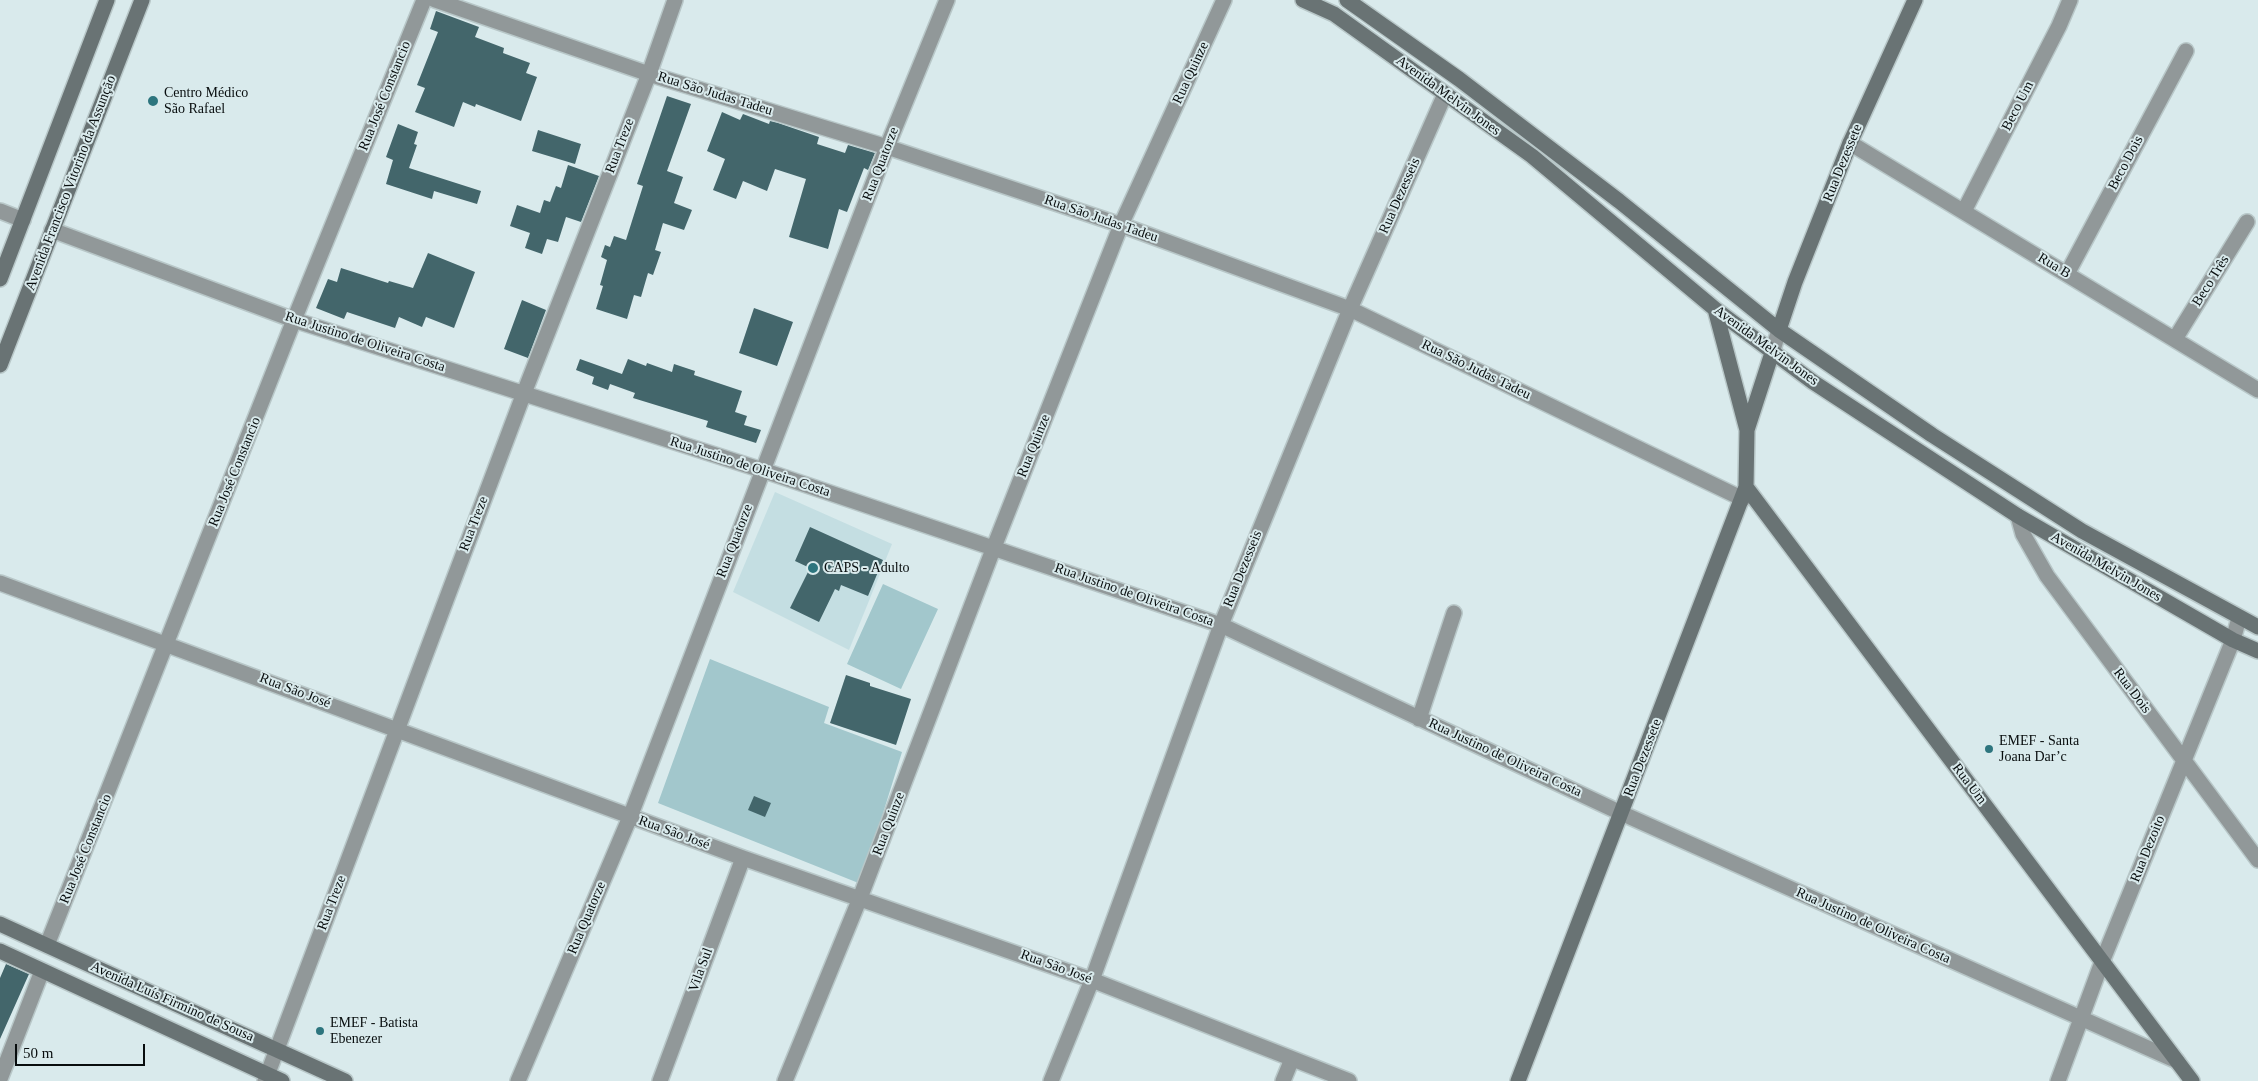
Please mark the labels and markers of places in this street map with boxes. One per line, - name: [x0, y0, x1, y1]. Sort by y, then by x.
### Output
- place label: Centro Médico São Rafael: [164, 85, 248, 118]
- marker: Centro Médico São Rafael: [146, 94, 160, 108]
- place label: CAPS - Adulto: [824, 560, 910, 576]
- marker: CAPS - Adulto: [806, 561, 820, 575]
- place label: EMEF - Santa Joana Dar’c: [1999, 733, 2079, 766]
- marker: EMEF - Santa Joana Dar’c: [1983, 743, 1995, 755]
- place label: EMEF - Batista Ebenezer: [330, 1015, 418, 1048]
- marker: EMEF - Batista Ebenezer: [314, 1025, 326, 1037]

